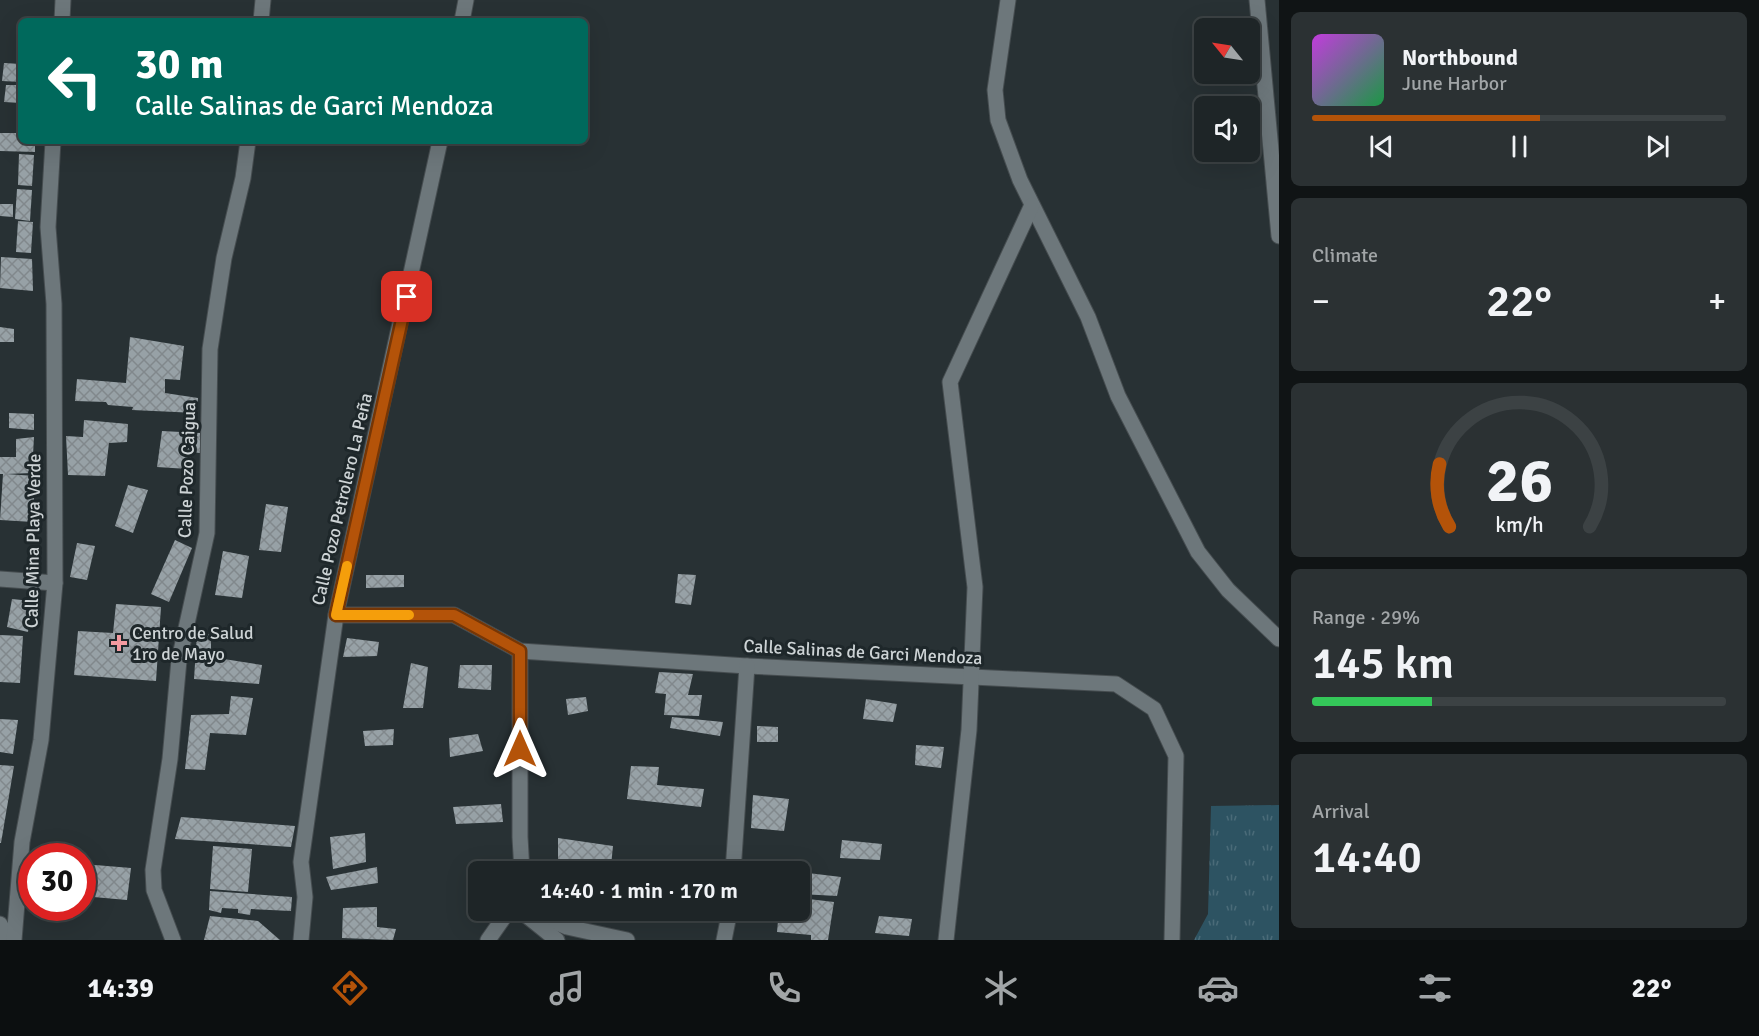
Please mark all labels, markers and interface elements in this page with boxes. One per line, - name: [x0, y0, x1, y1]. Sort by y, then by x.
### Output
- north arrow: [1194, 18, 1260, 84]
- map controls: [1194, 18, 1260, 162]
- text: 30 m: [135, 39, 224, 90]
- icon: left: [36, 42, 114, 120]
- text: Northbound: [1402, 44, 1518, 71]
- text: June Harbor: [1402, 71, 1507, 96]
- text: Calle Salinas de Garci Mendoza: [135, 90, 494, 123]
- button: sound: [1194, 96, 1260, 162]
- icon: previous: [1365, 130, 1398, 163]
- icon: pause: [1503, 130, 1536, 163]
- icon: next: [1641, 130, 1674, 163]
- text: Climate: [1312, 243, 1378, 268]
- pin: [381, 271, 432, 322]
- text: 22°: [1486, 274, 1552, 329]
- icon: arrive: [390, 280, 423, 313]
- text: −: [1312, 281, 1330, 322]
- text: +: [1708, 281, 1726, 322]
- street label: Calle Pozo Petrolero La Peña: [307, 391, 377, 607]
- street label: Calle Pozo Caigua: [174, 402, 200, 538]
- text: 26: [1485, 442, 1553, 519]
- street label: Calle Mina Playa Verde: [20, 454, 46, 628]
- text: km/h: [1495, 512, 1543, 538]
- text: Range · 29%: [1312, 605, 1420, 630]
- place label: Centro de Salud 1ro de Mayo: [132, 622, 254, 665]
- marker: Centro de Salud 1ro de Mayo: [110, 634, 128, 652]
- street label: Calle Salinas de Garci Mendoza: [743, 635, 983, 669]
- text: 145 km: [1312, 636, 1454, 691]
- position arrow: [488, 717, 552, 781]
- text: Arrival: [1312, 799, 1370, 824]
- text: 14:40: [1312, 830, 1422, 885]
- speed limit sign: 30: [18, 843, 96, 921]
- text: 14:40 · 1 min · 170 m: [540, 877, 738, 904]
- icon: directions: [329, 967, 371, 1009]
- icon: music: [546, 967, 588, 1009]
- icon: phone: [763, 967, 805, 1009]
- icon: climate: [980, 967, 1022, 1009]
- icon: car: [1197, 967, 1239, 1009]
- icon: filters: [1414, 967, 1456, 1009]
- text: 14:39: [88, 972, 154, 1005]
- text: 22°: [1631, 972, 1671, 1005]

